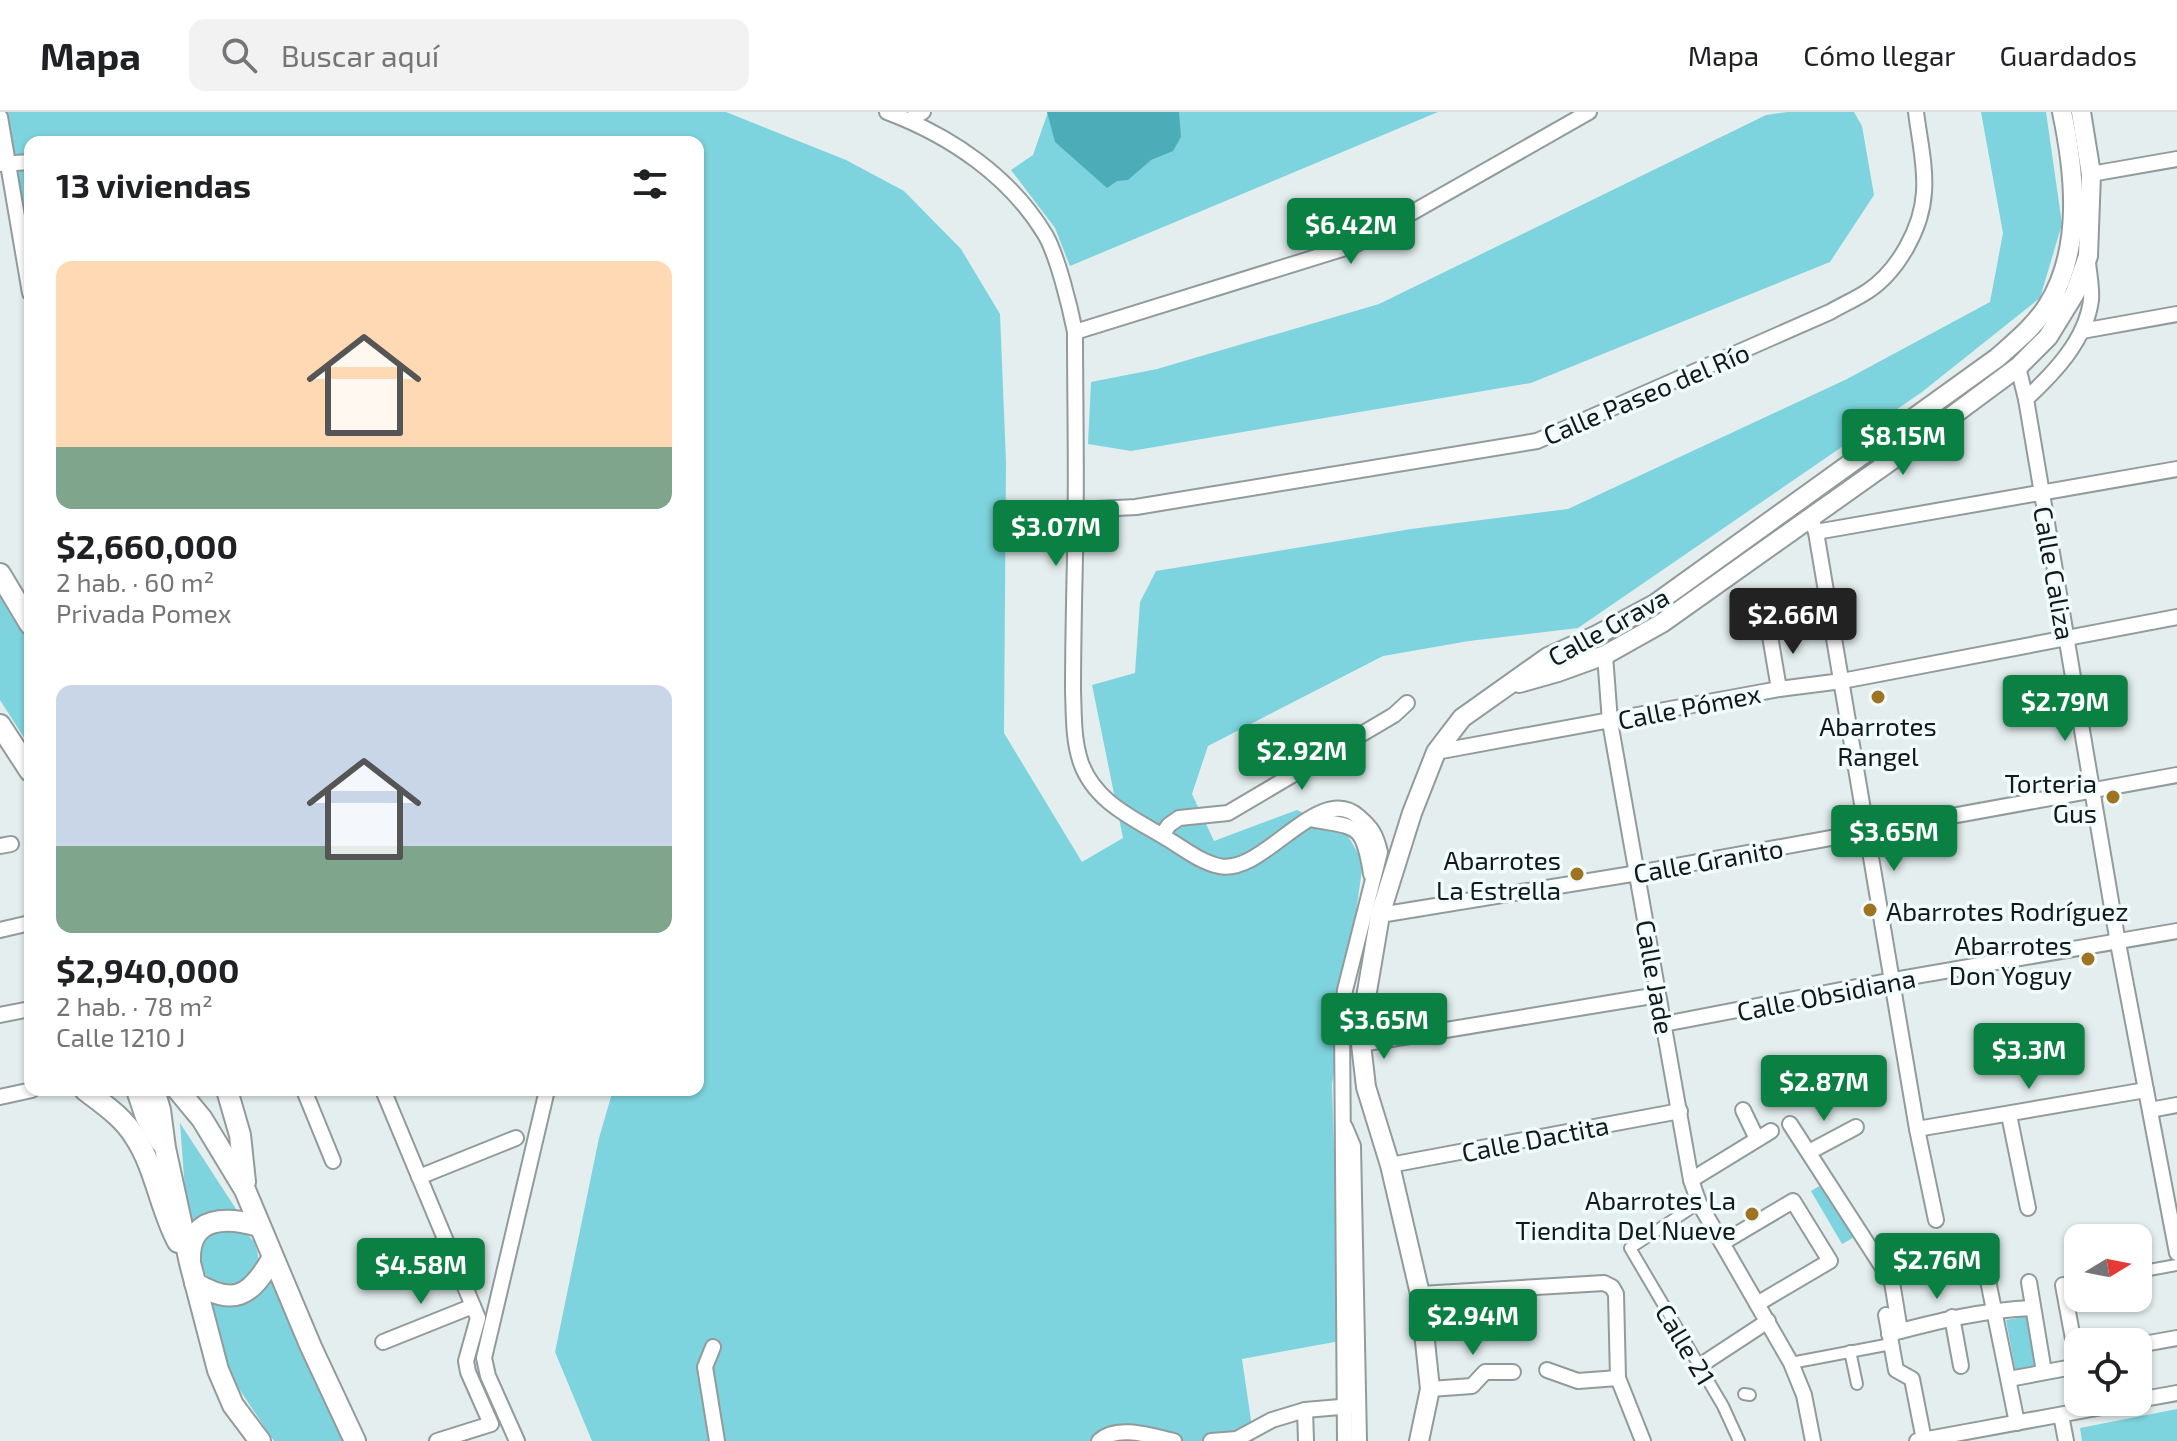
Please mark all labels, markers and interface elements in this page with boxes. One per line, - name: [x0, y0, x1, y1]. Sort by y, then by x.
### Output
- search box: [189, 19, 749, 91]
- text: Mapa: [40, 32, 141, 78]
- icon: search: [217, 33, 261, 77]
- text: Buscar aquí: [281, 37, 439, 73]
- text: Mapa: [1688, 38, 1759, 72]
- text: Cómo llegar: [1803, 38, 1956, 72]
- text: Guardados: [2000, 38, 2137, 72]
- icon: filters: [628, 162, 672, 206]
- text: 13 viviendas: [56, 164, 251, 205]
- pin: $6.42M: [1286, 198, 1416, 266]
- text: $6.42M: [1305, 208, 1397, 239]
- icon: home: [292, 313, 436, 457]
- street label: Calle Paseo del Río: [1538, 336, 1754, 450]
- pin: $8.15M: [1838, 409, 1968, 477]
- text: $8.15M: [1860, 419, 1946, 450]
- pin: $3.07M: [991, 500, 1121, 568]
- street label: Calle Caliza: [2028, 504, 2082, 642]
- text: $3.07M: [1011, 510, 1101, 541]
- text: $2,660,000: [56, 525, 238, 566]
- text: 2 hab. · 60 m²: [56, 566, 214, 597]
- street label: Calle Grava: [1542, 580, 1674, 672]
- pin: $2.66M: [1728, 588, 1858, 656]
- text: Privada Pomex: [56, 597, 232, 628]
- text: $2.66M: [1747, 598, 1839, 629]
- pin: $2.79M: [2000, 675, 2130, 743]
- street label: Calle Pómex: [1615, 677, 1763, 735]
- text: $2.79M: [2021, 685, 2109, 716]
- marker: Abarrotes Rangel: [1869, 688, 1887, 706]
- place label: Abarrotes Rangel: [1819, 710, 1937, 771]
- pin: $2.92M: [1237, 724, 1367, 792]
- text: $2.92M: [1257, 734, 1347, 765]
- icon: home: [292, 737, 436, 881]
- place label: Torteria Gus: [2005, 767, 2097, 828]
- marker: Torteria Gus: [2104, 788, 2122, 806]
- pin: $3.65M: [1829, 805, 1959, 873]
- text: $3.65M: [1849, 815, 1939, 846]
- street label: Calle Granito: [1631, 832, 1785, 888]
- place label: Abarrotes La Estrella: [1436, 844, 1561, 905]
- marker: Abarrotes La Estrella: [1568, 865, 1586, 883]
- place label: Abarrotes Rodríguez: [1886, 895, 2128, 926]
- marker: Abarrotes Rodríguez: [1861, 901, 1879, 919]
- street label: Calle Jade: [1631, 917, 1681, 1037]
- place label: Abarrotes Don Yoguy: [1949, 929, 2072, 990]
- text: $2,940,000: [56, 949, 239, 990]
- marker: Abarrotes Don Yoguy: [2079, 950, 2097, 968]
- street label: Calle Obsidiana: [1734, 962, 1918, 1026]
- text: 2 hab. · 78 m²: [56, 990, 213, 1021]
- pin: $3.65M: [1319, 993, 1449, 1061]
- text: $3.65M: [1339, 1003, 1429, 1034]
- text: Calle 1210 J: [56, 1021, 185, 1052]
- pin: $3.3M: [1973, 1023, 2085, 1091]
- text: $3.3M: [1992, 1033, 2066, 1064]
- pin: $2.87M: [1759, 1055, 1889, 1123]
- text: $2.87M: [1779, 1065, 1869, 1096]
- street label: Calle Dactita: [1459, 1109, 1611, 1167]
- place label: Abarrotes La Tiendita Del Nueve: [1515, 1184, 1736, 1245]
- marker: Abarrotes La Tiendita Del Nueve: [1743, 1205, 1761, 1223]
- north arrow: [2064, 1224, 2152, 1312]
- map controls: [2064, 1224, 2152, 1416]
- pin: $2.76M: [1872, 1233, 2002, 1301]
- pin: $4.58M: [356, 1238, 486, 1306]
- text: $2.76M: [1893, 1243, 1981, 1274]
- text: $4.58M: [375, 1248, 467, 1279]
- pin: $2.94M: [1408, 1289, 1538, 1357]
- street label: Calle 21: [1650, 1298, 1722, 1390]
- text: $2.94M: [1427, 1299, 1519, 1330]
- button: locate: [2064, 1328, 2152, 1416]

